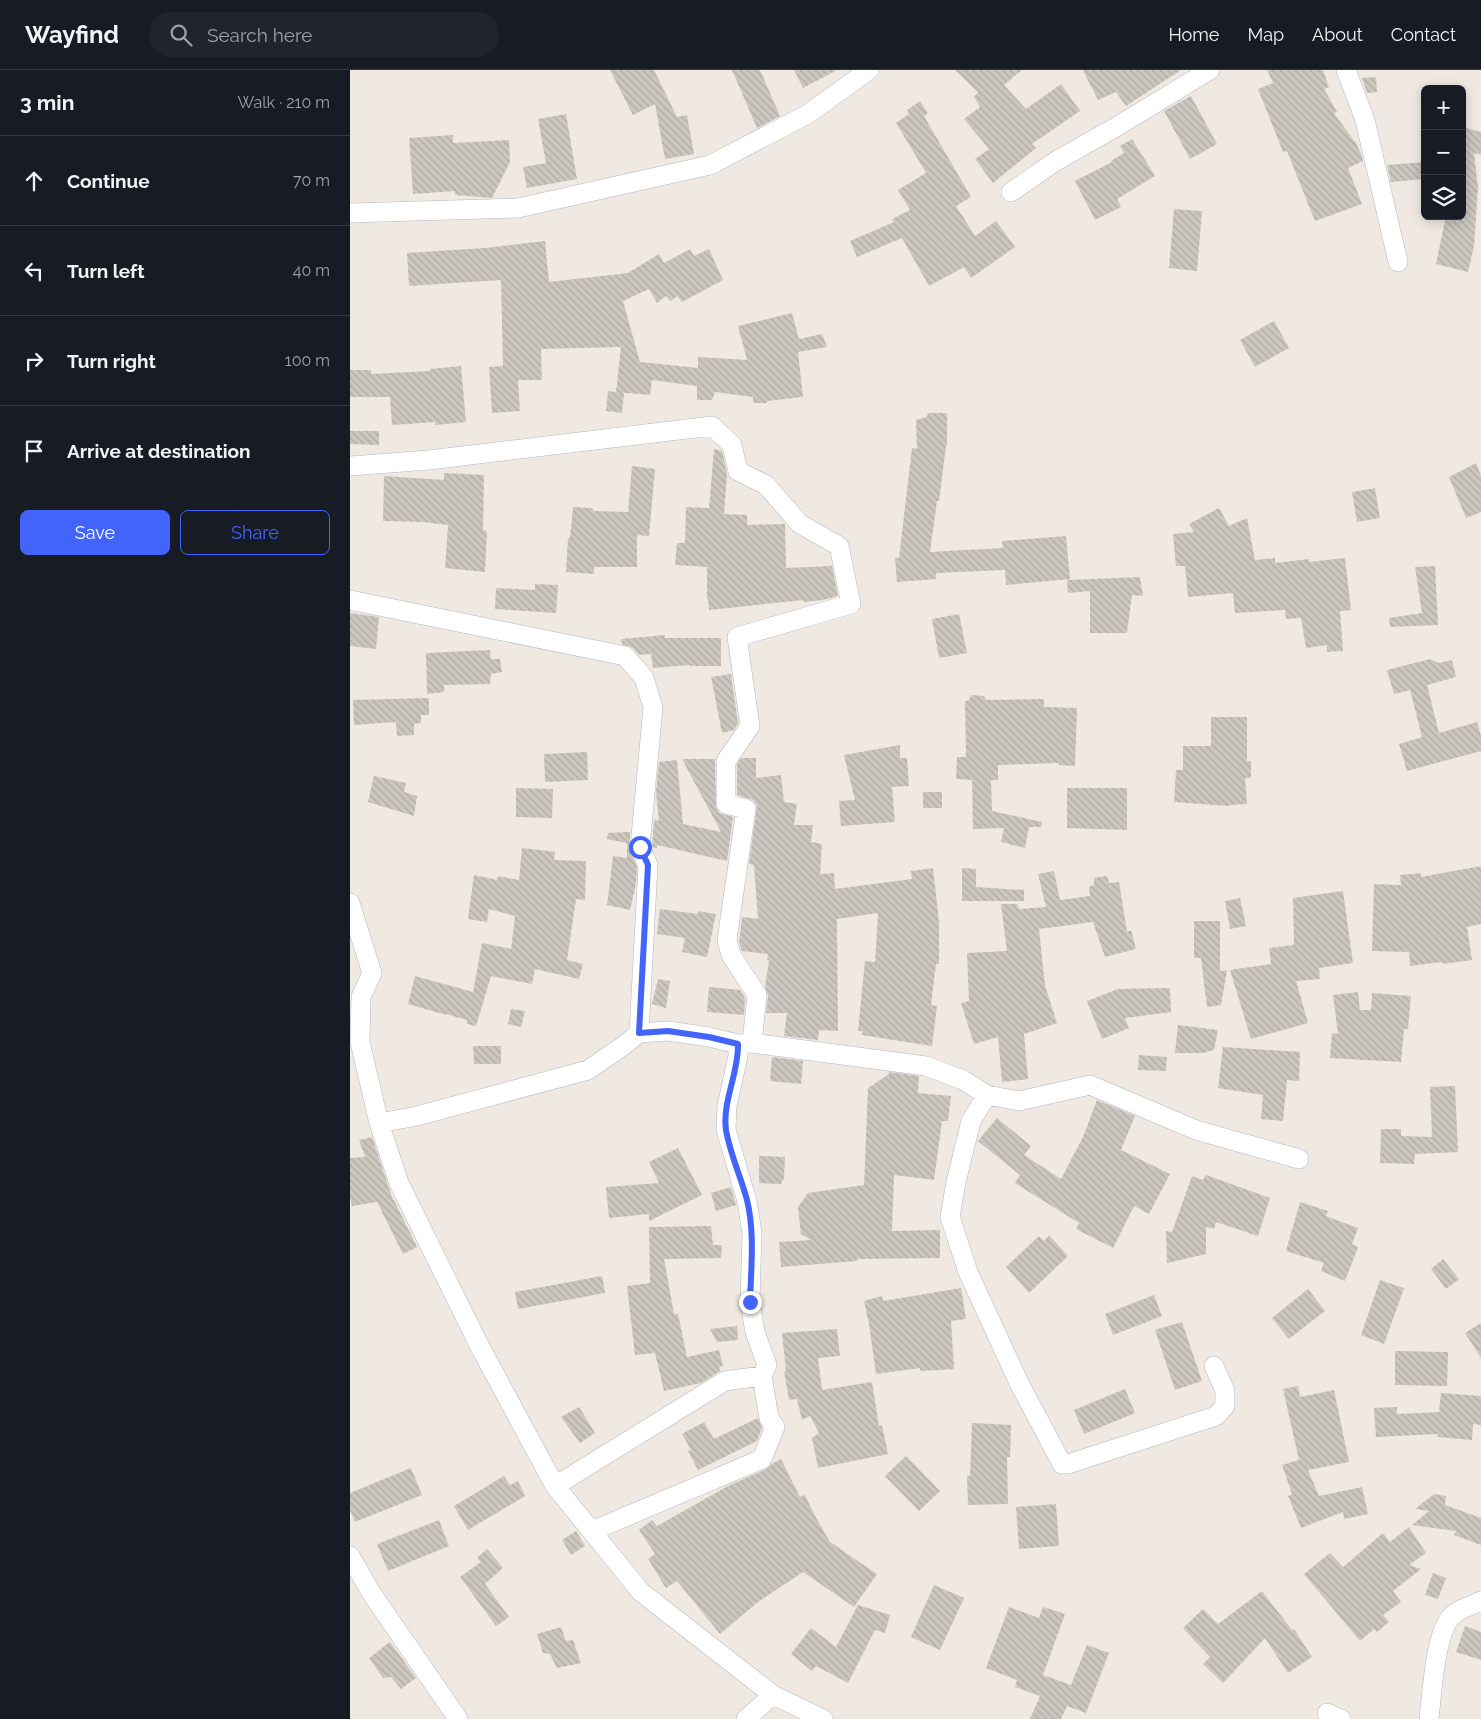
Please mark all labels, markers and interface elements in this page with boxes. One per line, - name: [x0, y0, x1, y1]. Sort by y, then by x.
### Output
- search box: [149, 12, 499, 57]
- text: Wayfind: [25, 20, 119, 49]
- icon: search: [167, 21, 195, 49]
- text: Search here: [207, 24, 312, 46]
- text: Home: [1168, 24, 1219, 45]
- text: Map: [1247, 24, 1284, 45]
- text: About: [1312, 24, 1363, 45]
- text: Contact: [1391, 24, 1456, 45]
- map controls: [1421, 85, 1466, 220]
- button: +: [1421, 85, 1466, 130]
- text: 3 min: [20, 90, 74, 115]
- text: Walk · 210 m: [238, 93, 330, 112]
- button: −: [1421, 130, 1466, 175]
- icon: ahead: [20, 167, 48, 195]
- text: Continue: [67, 170, 150, 192]
- text: 70 m: [293, 171, 330, 190]
- button: layers: [1421, 175, 1466, 220]
- icon: left: [20, 257, 48, 285]
- text: Turn left: [67, 260, 144, 282]
- text: 40 m: [293, 261, 330, 280]
- icon: right: [20, 347, 48, 375]
- text: Turn right: [67, 350, 156, 372]
- text: 100 m: [285, 351, 330, 370]
- icon: arrive: [20, 437, 48, 465]
- text: Arrive at destination: [67, 440, 251, 462]
- button: Save: [20, 510, 170, 555]
- button: Share: [180, 510, 330, 555]
- route start: [629, 836, 652, 859]
- route end: [739, 1291, 762, 1314]

